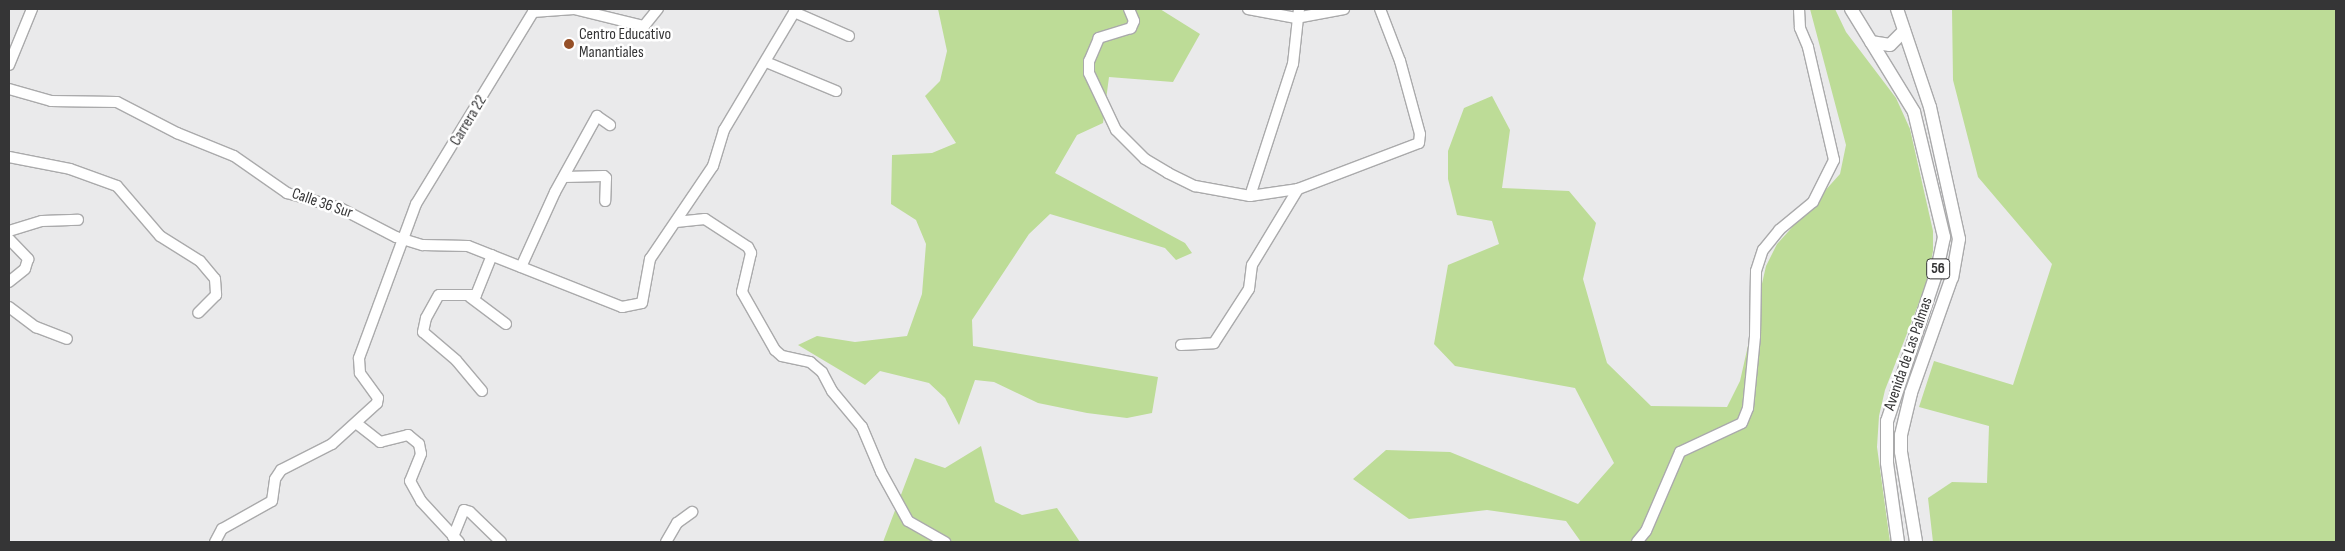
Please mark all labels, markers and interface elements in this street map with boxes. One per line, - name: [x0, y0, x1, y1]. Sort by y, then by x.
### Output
- place label: Centro Educativo Manantiales: [579, 25, 671, 63]
- marker: Centro Educativo Manantiales: [563, 38, 575, 50]
- street label: Carrera 22: [447, 92, 491, 150]
- street label: Calle 36 Sur: [289, 185, 355, 223]
- road number: 56: [1926, 256, 1950, 282]
- street label: Avenida de Las Palmas: [1881, 295, 1937, 413]

